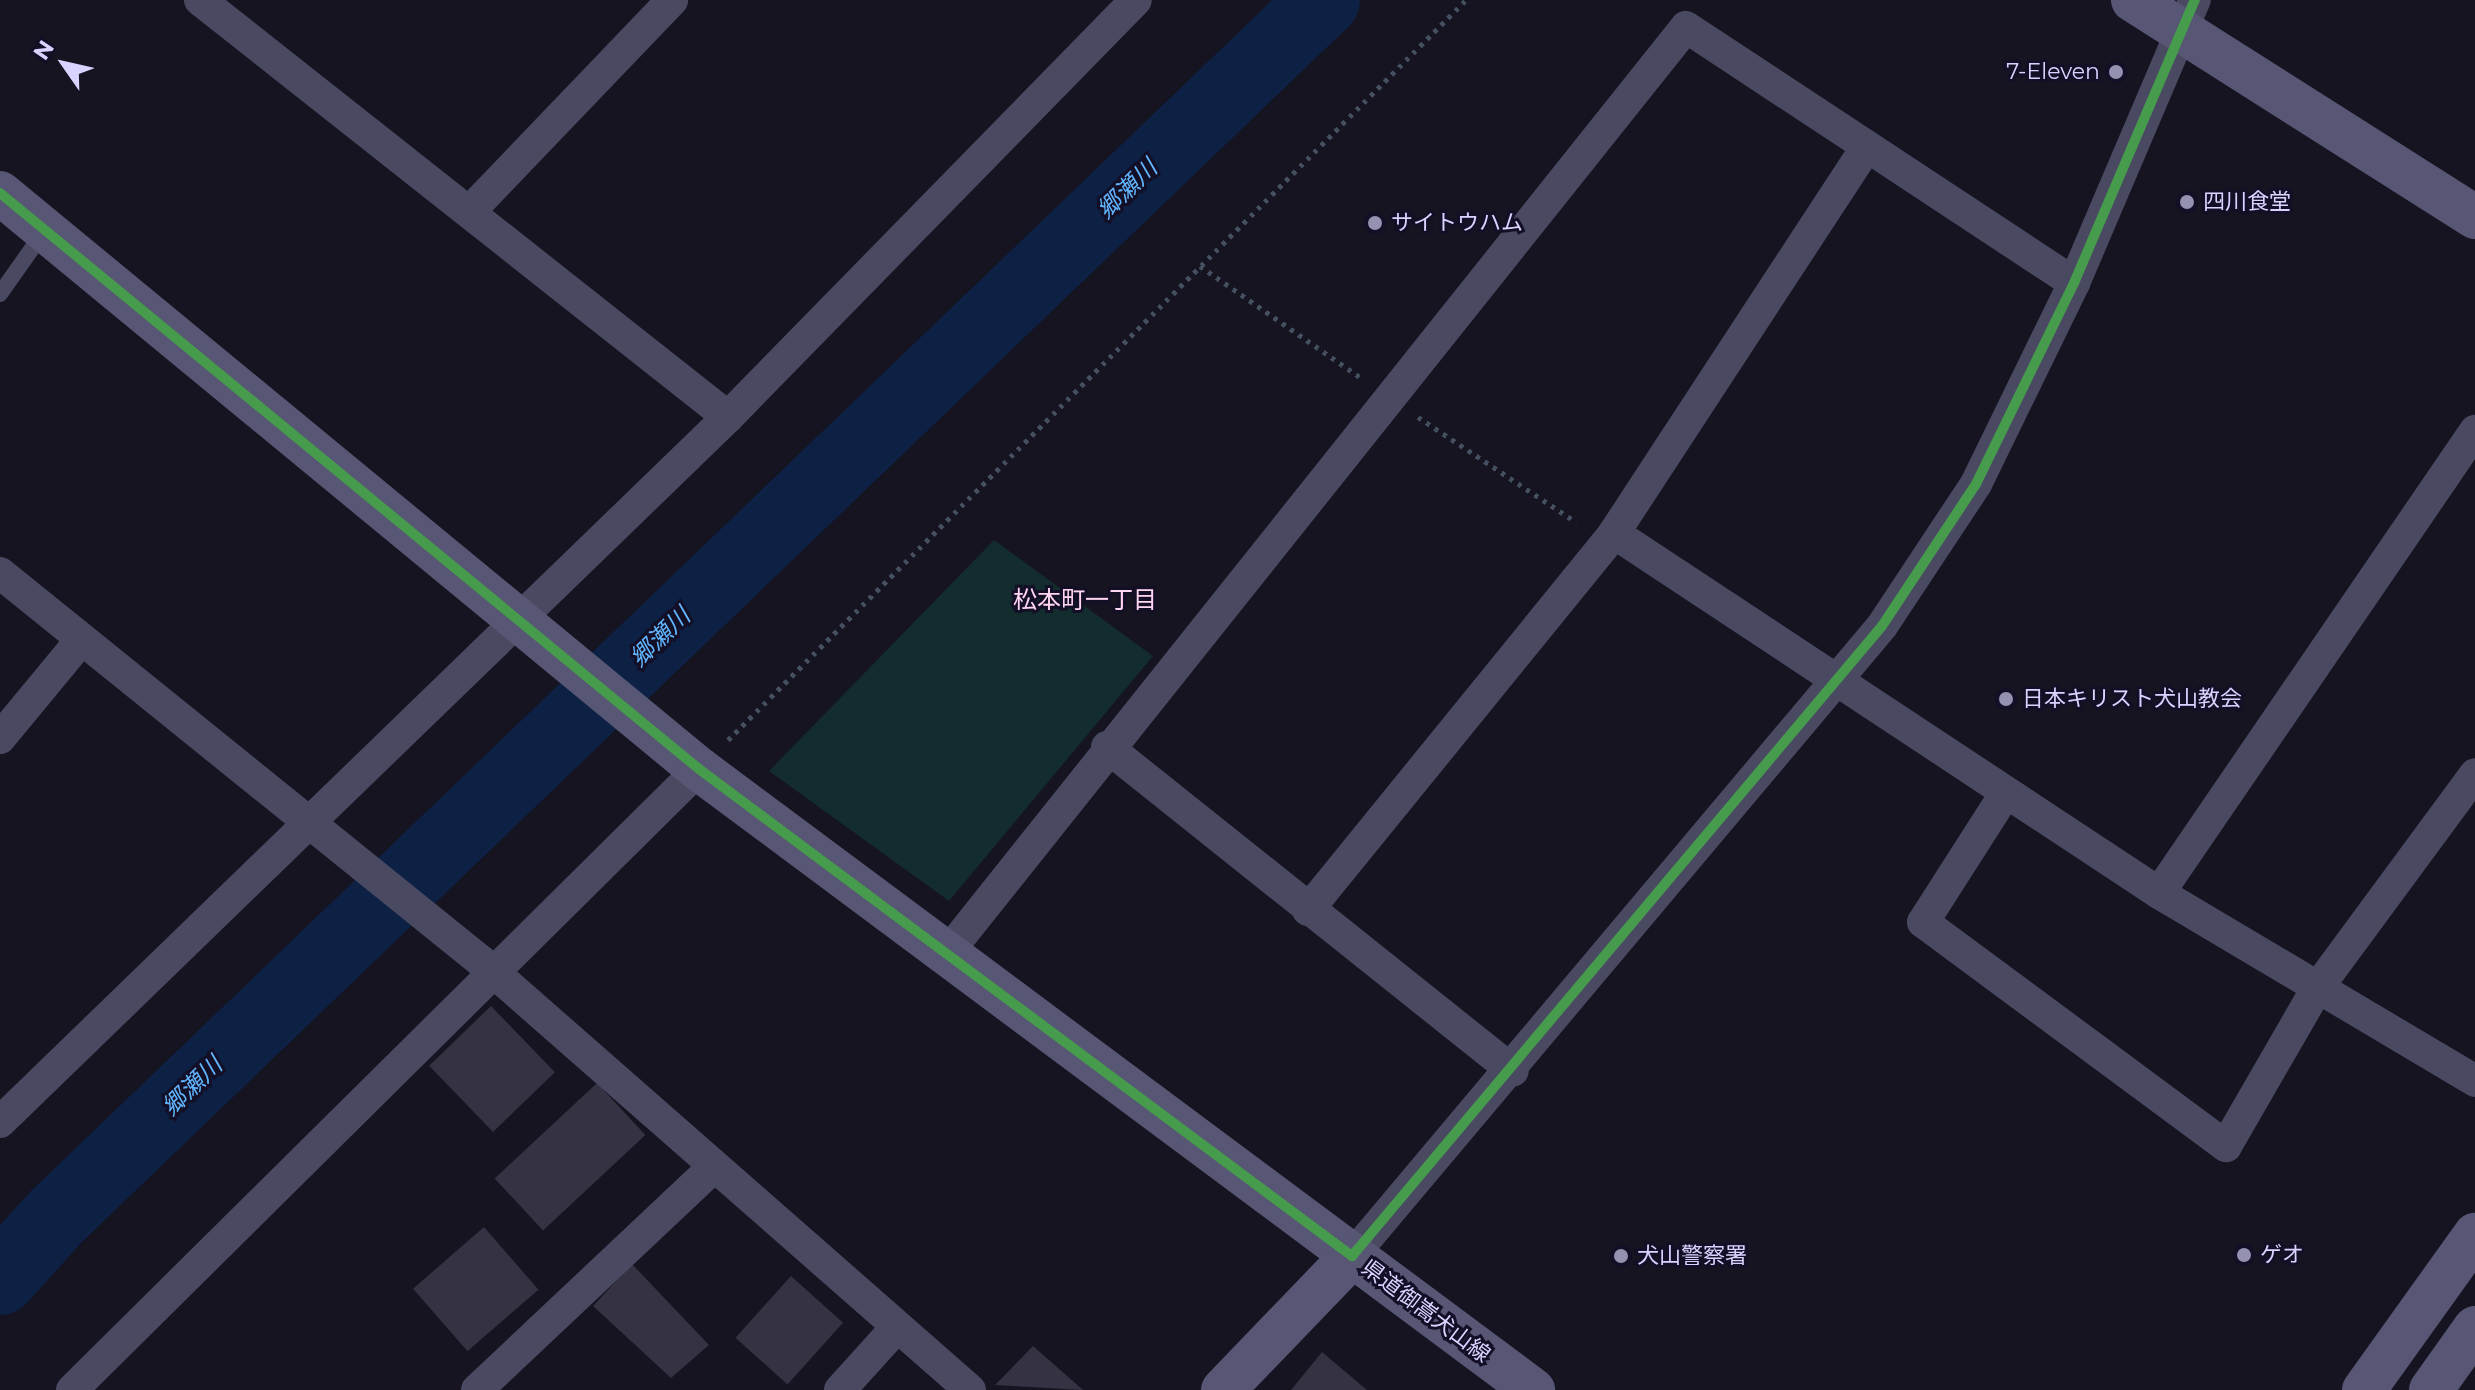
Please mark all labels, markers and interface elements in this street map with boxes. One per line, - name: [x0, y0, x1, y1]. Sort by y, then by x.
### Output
- north arrow: [24, 24, 104, 104]
- text: N: [28, 35, 60, 65]
- place label: 7-Eleven: [2006, 59, 2100, 85]
- marker: 7-Eleven: [2107, 63, 2125, 81]
- water label: 郷瀬川: [1091, 154, 1163, 224]
- place label: 四川食堂: [2203, 189, 2291, 215]
- marker: 四川食堂: [2178, 193, 2196, 211]
- place label: サイトウハム: [1391, 210, 1523, 236]
- marker: サイトウハム: [1366, 214, 1384, 232]
- district label: 松本町一丁目: [1013, 586, 1157, 614]
- water label: 郷瀬川: [624, 602, 696, 672]
- place label: 日本キリスト犬山教会: [2022, 686, 2242, 712]
- marker: 日本キリスト犬山教会: [1997, 690, 2015, 708]
- water label: 郷瀬川: [156, 1051, 228, 1121]
- place label: ゲオ: [2260, 1242, 2304, 1268]
- place label: 犬山警察署: [1637, 1243, 1747, 1269]
- marker: ゲオ: [2235, 1246, 2253, 1264]
- marker: 犬山警察署: [1612, 1247, 1630, 1265]
- street label: 県道御嵩犬山線: [1357, 1254, 1495, 1368]

